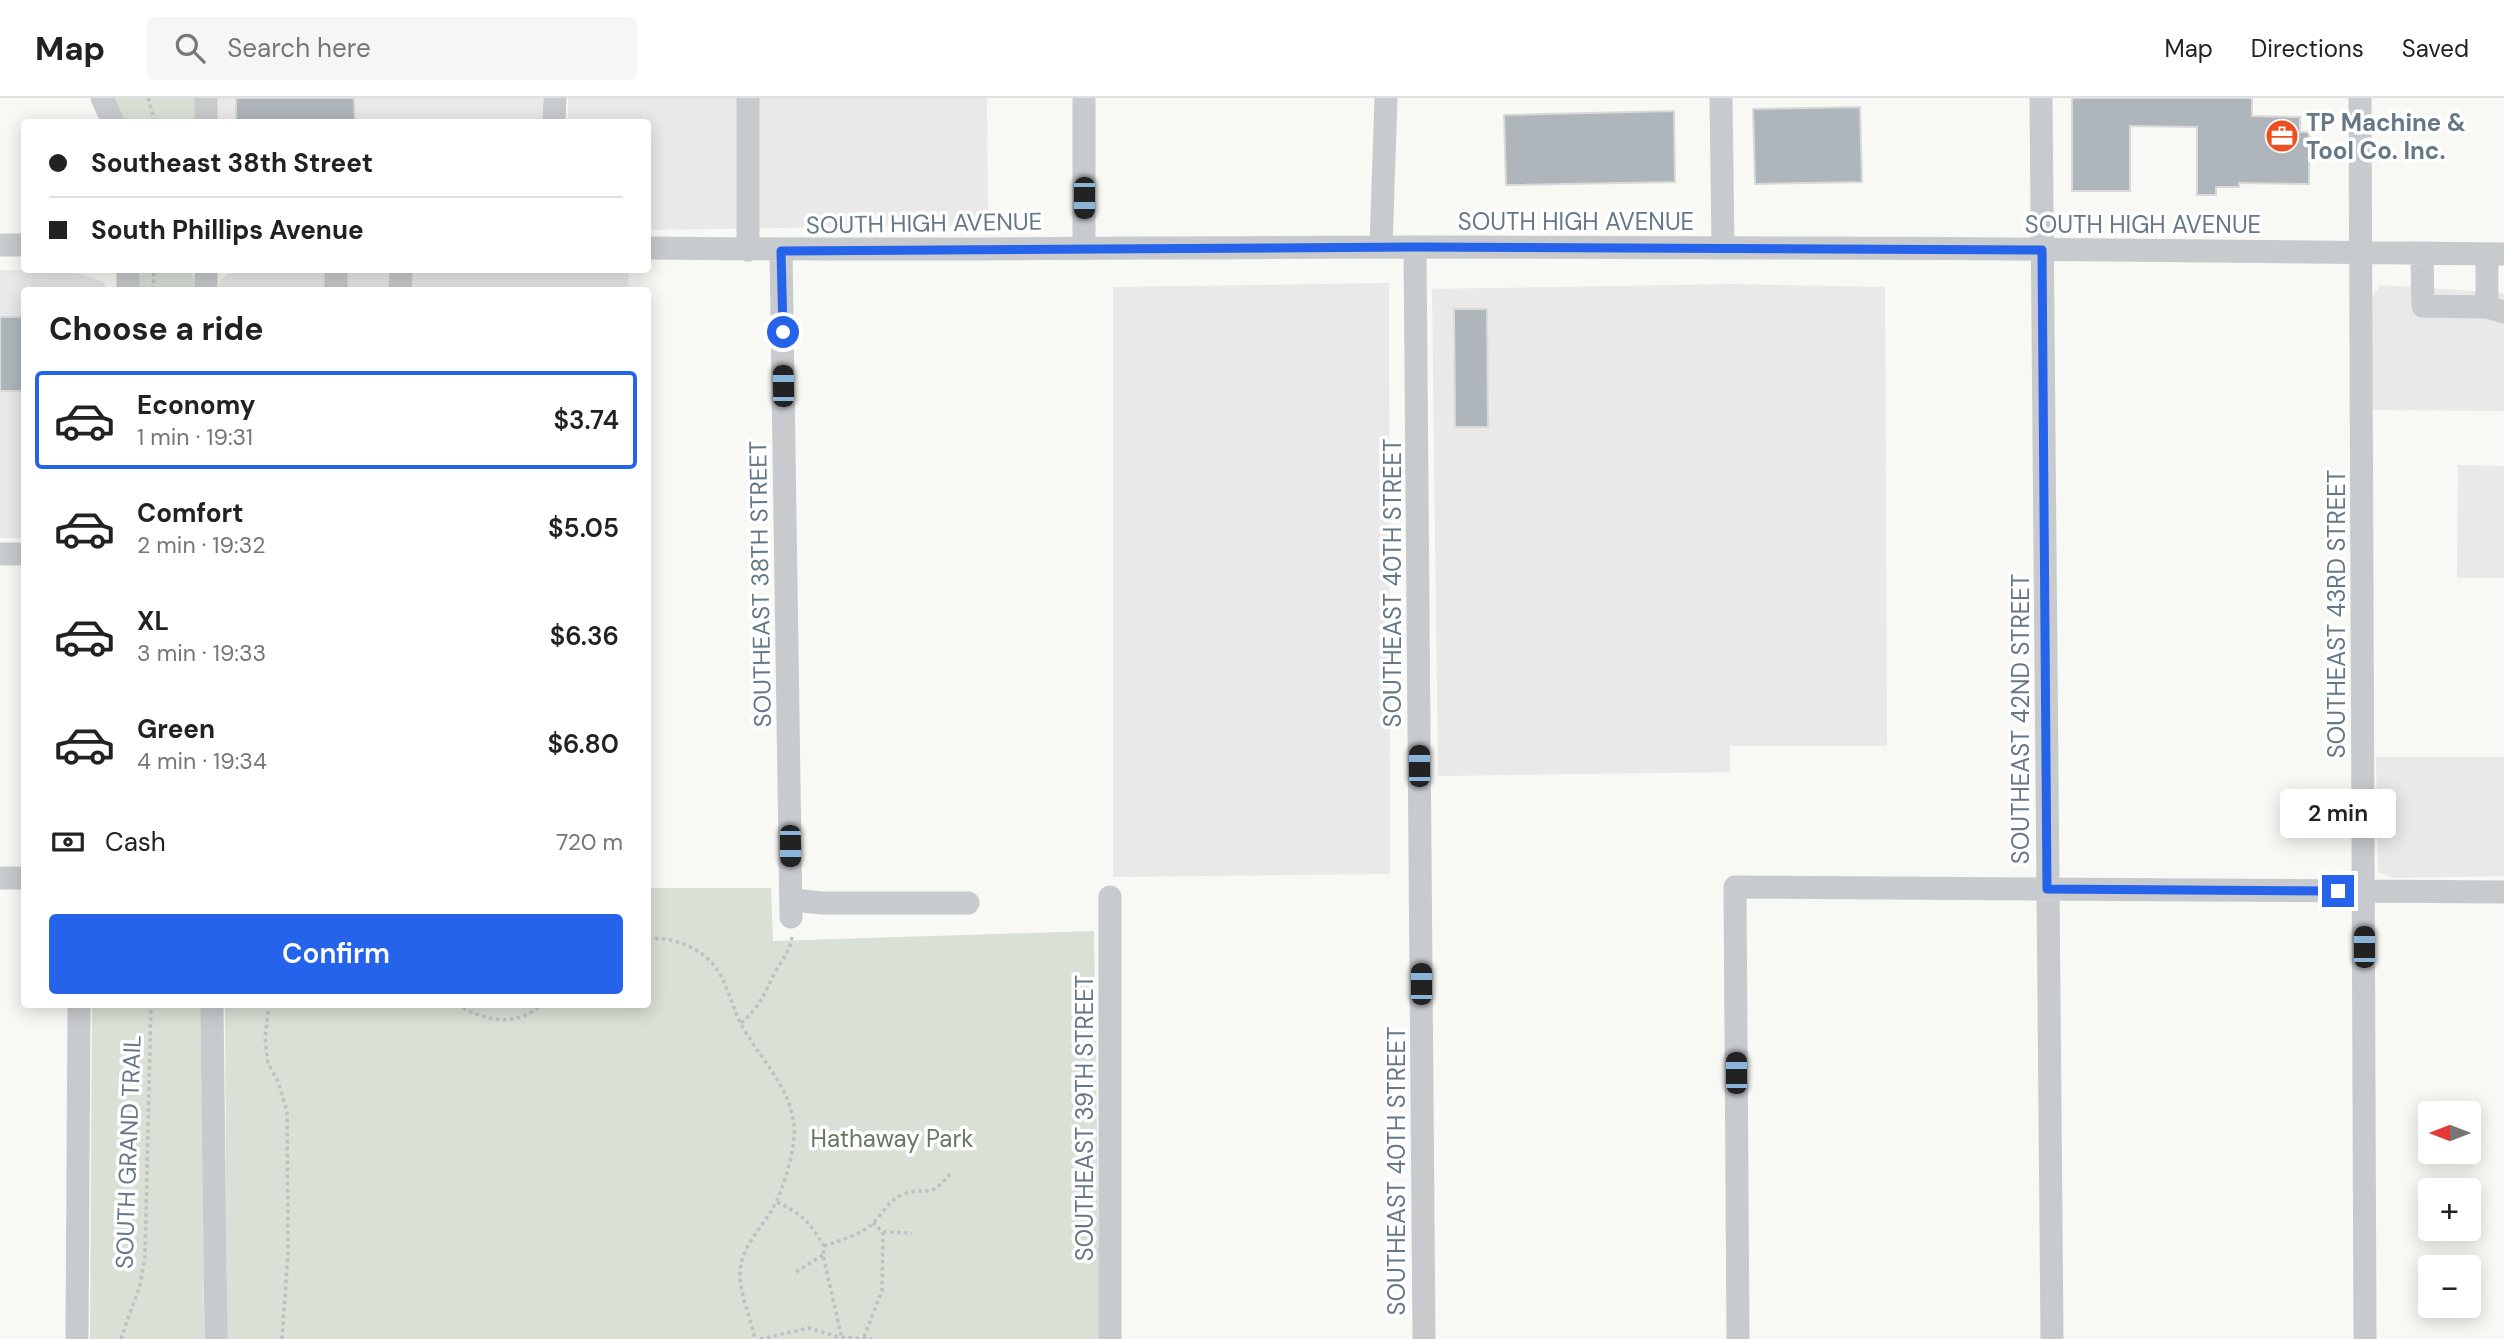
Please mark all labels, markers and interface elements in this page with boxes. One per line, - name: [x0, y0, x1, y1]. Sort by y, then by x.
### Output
- search box: [147, 17, 637, 80]
- text: Map: [35, 27, 105, 70]
- icon: search: [171, 29, 209, 67]
- text: Search here: [227, 31, 371, 65]
- text: Map: [2165, 33, 2213, 64]
- text: Directions: [2251, 33, 2364, 64]
- text: Saved: [2402, 33, 2469, 64]
- place label: TP Machine & Tool Co. Inc.: [2306, 107, 2466, 166]
- office icon: TP Machine & Tool Co. Inc.: [2263, 117, 2301, 155]
- text: Southeast 38th Street: [91, 146, 373, 180]
- car: [1074, 177, 1095, 219]
- street label: SOUTH HIGH AVENUE: [806, 205, 1042, 241]
- street label: SOUTH HIGH AVENUE: [1458, 206, 1694, 237]
- street label: SOUTH HIGH AVENUE: [2025, 209, 2261, 240]
- text: South Phillips Avenue: [91, 213, 364, 247]
- text: Choose a ride: [49, 308, 264, 350]
- route start: [767, 316, 799, 348]
- car: [773, 365, 794, 407]
- text: Economy: [137, 388, 255, 422]
- icon: car: [53, 389, 116, 452]
- text: $3.74: [553, 403, 619, 437]
- text: 1 min · 19:31: [137, 422, 253, 452]
- street label: SOUTHEAST 40TH STREET: [1377, 439, 1408, 727]
- street label: SOUTHEAST 38TH STREET: [742, 440, 778, 728]
- street label: SOUTHEAST 43RD STREET: [2321, 470, 2352, 758]
- text: Comfort: [137, 496, 243, 530]
- icon: car: [53, 497, 116, 560]
- text: $5.05: [548, 511, 619, 545]
- text: 2 min · 19:32: [137, 530, 265, 560]
- street label: SOUTHEAST 42ND STREET: [2005, 574, 2036, 864]
- text: XL: [137, 604, 169, 638]
- icon: car: [53, 605, 116, 668]
- text: $6.36: [550, 619, 619, 653]
- text: 3 min · 19:33: [137, 638, 266, 668]
- text: Green: [137, 712, 215, 746]
- icon: car: [53, 713, 116, 776]
- text: $6.80: [547, 727, 619, 761]
- car: [1409, 745, 1430, 787]
- text: 4 min · 19:34: [137, 746, 267, 776]
- callout: 2 min: [2280, 790, 2396, 838]
- text: 2 min: [2308, 798, 2368, 828]
- icon: cash: [49, 823, 87, 861]
- text: Cash: [105, 825, 166, 859]
- car: [780, 825, 801, 867]
- text: 720 m: [556, 827, 623, 857]
- route end: [2322, 875, 2354, 907]
- button: Confirm: [49, 914, 623, 994]
- car: [2354, 926, 2375, 968]
- car: [1411, 963, 1432, 1005]
- street label: SOUTHEAST 39TH STREET: [1069, 975, 1100, 1261]
- street label: SOUTHEAST 40TH STREET: [1381, 1027, 1412, 1315]
- street label: SOUTH GRAND TRAIL: [108, 1034, 148, 1270]
- car: [1726, 1052, 1747, 1094]
- north arrow: [2418, 1101, 2482, 1164]
- map controls: [2418, 1101, 2481, 1318]
- park label: Hathaway Park: [811, 1123, 973, 1154]
- button: +: [2418, 1178, 2481, 1241]
- button: −: [2418, 1255, 2481, 1318]

